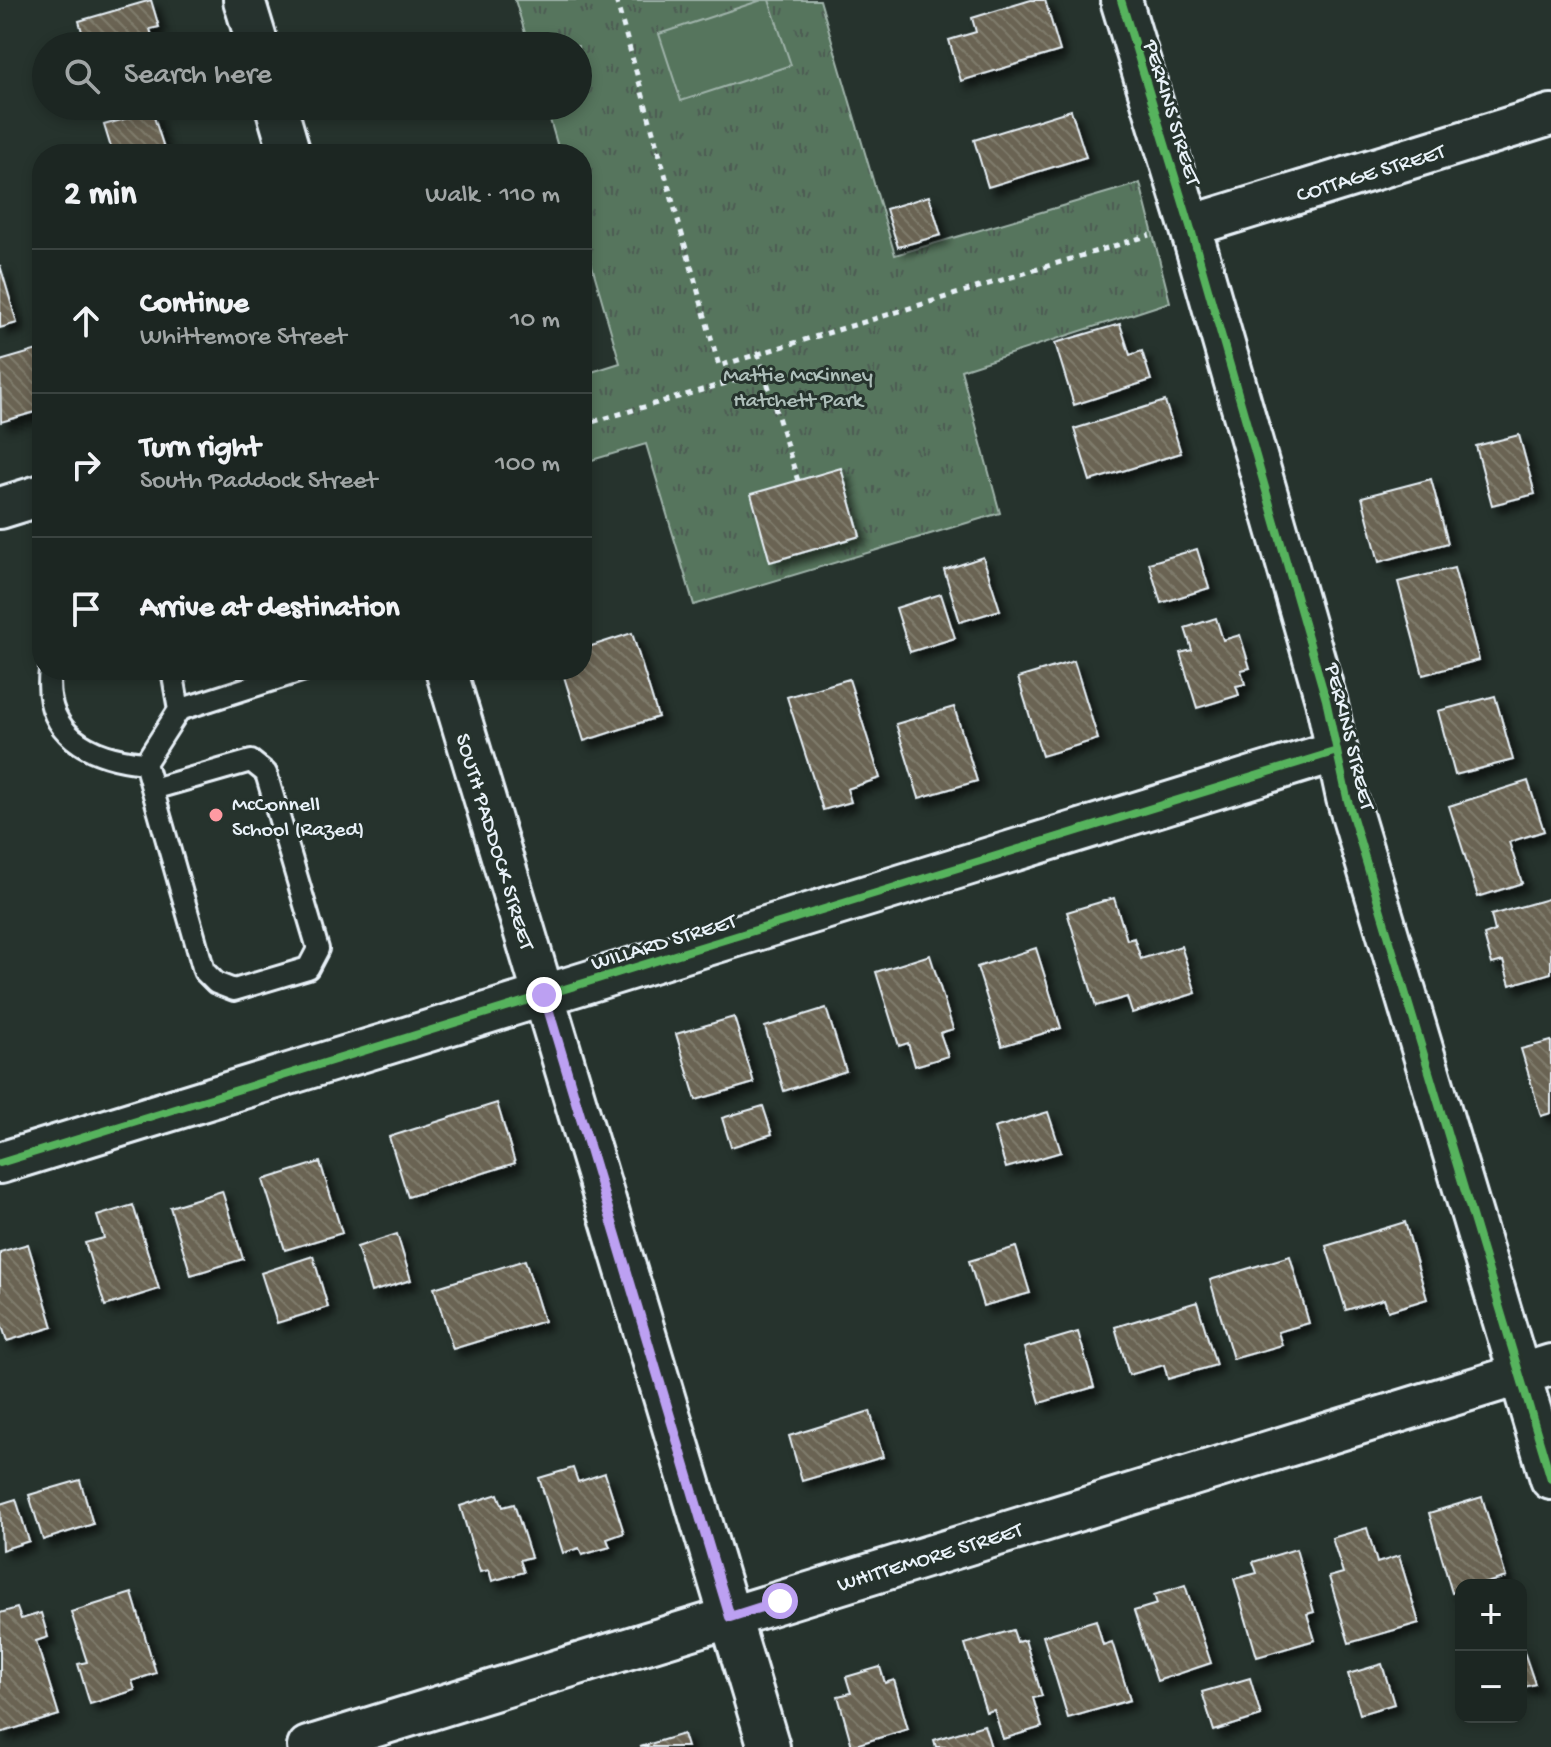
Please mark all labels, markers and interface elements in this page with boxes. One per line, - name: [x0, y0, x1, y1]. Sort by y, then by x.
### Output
- search box: [32, 32, 592, 120]
- street label: PERKINS STREET: [1135, 36, 1205, 190]
- icon: search: [60, 54, 104, 98]
- text: Search here: [124, 59, 272, 94]
- street label: COTTAGE STREET: [1294, 139, 1450, 210]
- text: 2 min: [64, 176, 136, 216]
- text: Walk · 110 m: [425, 181, 560, 212]
- text: Continue: [140, 288, 249, 323]
- icon: ahead: [64, 299, 108, 343]
- text: 10 m: [510, 306, 560, 337]
- text: Whittemore Street: [140, 323, 346, 354]
- park label: Mattie McKinney Hatchett Park: [723, 364, 873, 415]
- text: Turn right: [140, 432, 260, 467]
- icon: right: [64, 443, 108, 487]
- text: 100 m: [495, 450, 560, 481]
- text: South Paddock Street: [140, 467, 377, 498]
- icon: arrive: [64, 587, 108, 631]
- text: Arrive at destination: [140, 592, 400, 627]
- street label: PERKINS STREET: [1317, 660, 1379, 815]
- street label: SOUTH PADDOCK STREET: [448, 731, 539, 955]
- place label: McConnell School (Razed): [232, 793, 365, 844]
- marker: McConnell School (Razed): [207, 806, 225, 824]
- street label: WILLARD STREET: [589, 909, 741, 978]
- route end: [526, 977, 562, 1013]
- street label: WHITTEMORE STREET: [834, 1518, 1027, 1599]
- map controls: [1455, 1579, 1527, 1723]
- button: +: [1455, 1579, 1527, 1651]
- route start: [762, 1583, 798, 1619]
- button: −: [1455, 1651, 1527, 1723]

